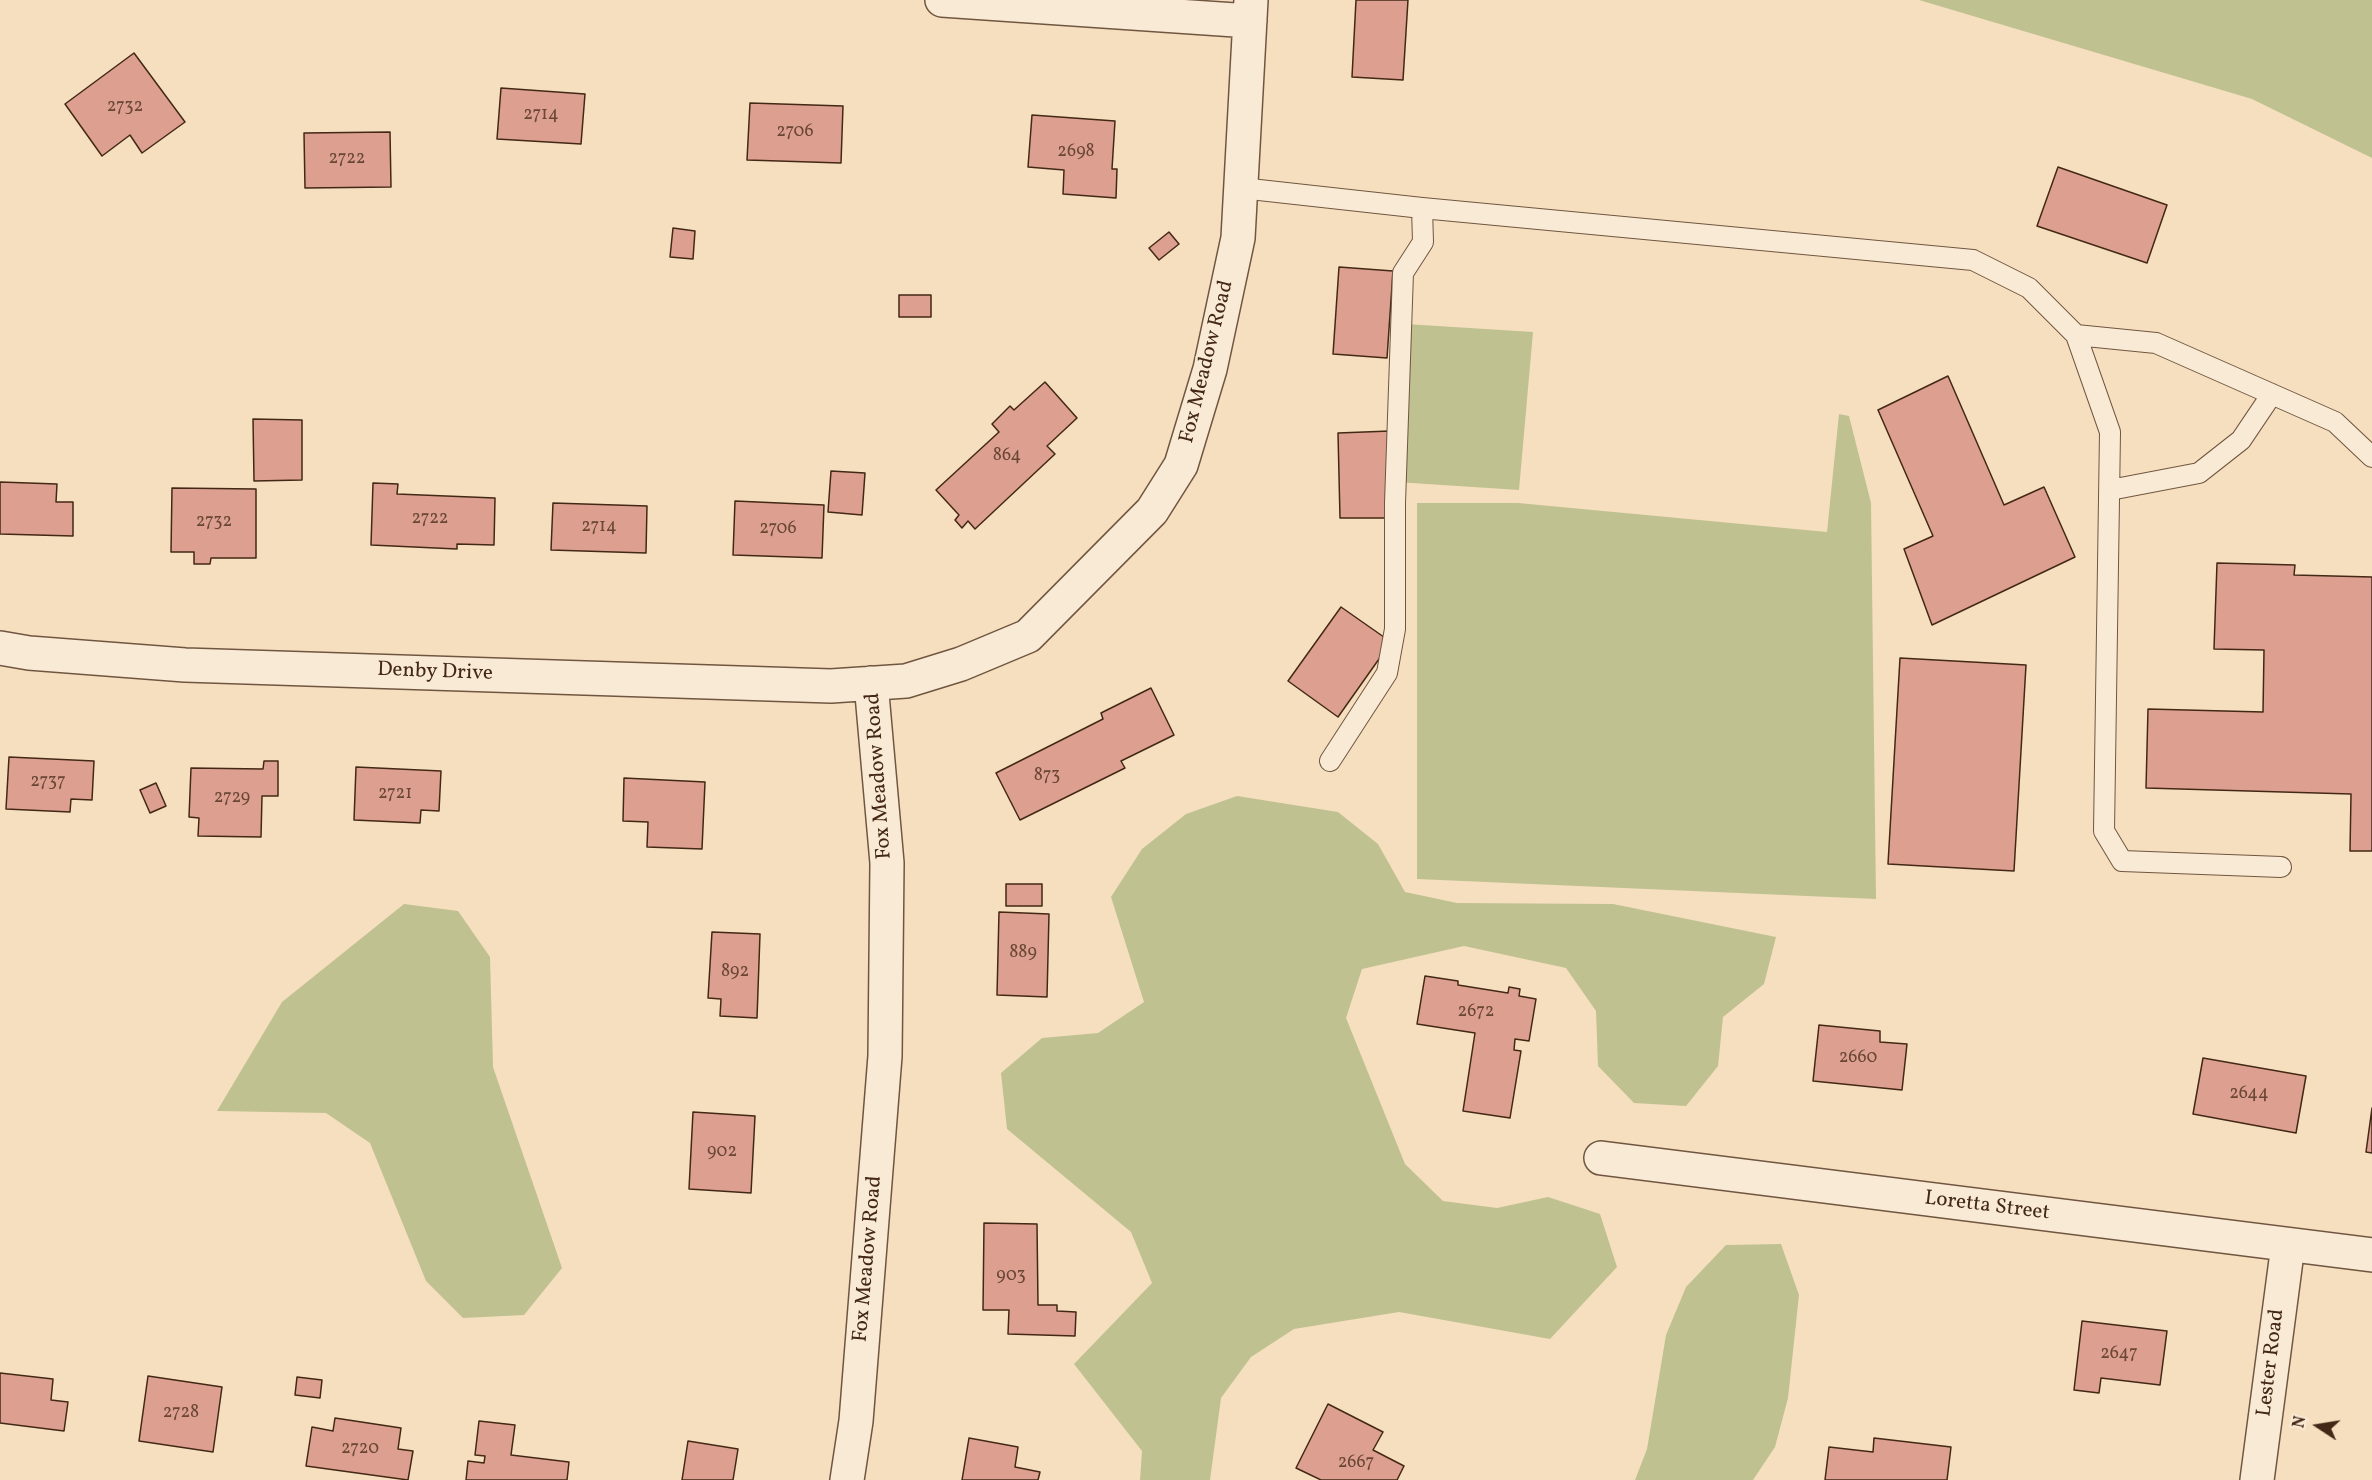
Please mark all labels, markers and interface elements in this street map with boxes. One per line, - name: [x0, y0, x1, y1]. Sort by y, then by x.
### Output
- house number: 2732: [107, 97, 143, 119]
- house number: 2714: [523, 105, 559, 127]
- house number: 2706: [776, 122, 814, 144]
- house number: 2698: [1057, 142, 1095, 164]
- house number: 2722: [329, 149, 365, 171]
- street label: Fox Meadow Road: [1176, 278, 1240, 446]
- house number: 864: [993, 446, 1021, 468]
- house number: 2722: [412, 509, 448, 531]
- house number: 2732: [196, 512, 232, 534]
- house number: 2714: [581, 517, 617, 539]
- house number: 2706: [759, 519, 797, 541]
- street label: Denby Drive: [377, 658, 493, 688]
- street label: Fox Meadow Road: [862, 692, 898, 860]
- house number: 873: [1034, 766, 1060, 788]
- house number: 2737: [30, 772, 66, 794]
- house number: 2721: [378, 784, 412, 806]
- house number: 2729: [214, 788, 250, 810]
- house number: 889: [1009, 943, 1037, 965]
- house number: 892: [721, 962, 749, 984]
- house number: 2672: [1458, 1002, 1494, 1024]
- house number: 2660: [1839, 1048, 1877, 1070]
- house number: 2644: [2229, 1084, 2269, 1106]
- house number: 902: [707, 1142, 737, 1164]
- street label: Fox Meadow Road: [849, 1175, 889, 1343]
- street label: Loretta Street: [1923, 1187, 2051, 1227]
- house number: 903: [996, 1266, 1026, 1288]
- street label: Lester Road: [2253, 1308, 2291, 1418]
- house number: 2647: [2100, 1344, 2138, 1366]
- north arrow: [2288, 1396, 2348, 1456]
- house number: 2728: [163, 1403, 199, 1425]
- text: N: [2288, 1414, 2312, 1430]
- house number: 2720: [341, 1439, 379, 1461]
- house number: 2667: [1338, 1453, 1374, 1475]

